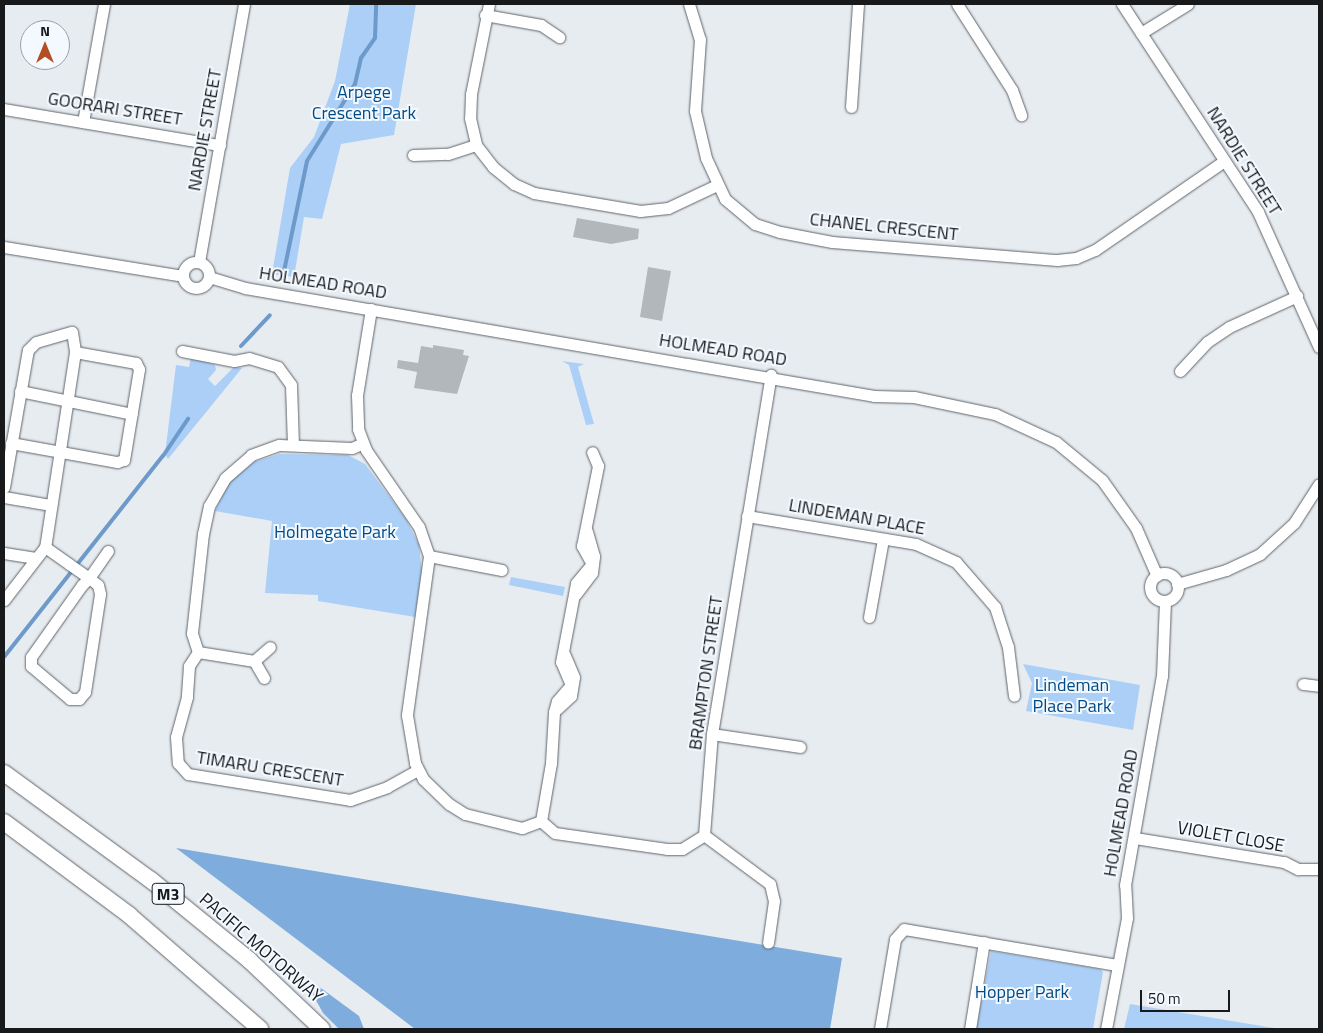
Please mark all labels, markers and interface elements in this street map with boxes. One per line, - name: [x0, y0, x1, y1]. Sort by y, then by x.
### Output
- north arrow: [20, 20, 70, 70]
- text: N: [40, 20, 50, 41]
- street label: NARDIE STREET: [184, 67, 226, 193]
- park label: Arpege Crescent Park: [312, 82, 416, 125]
- street label: GOORARI STREET: [46, 88, 184, 130]
- street label: NARDIE STREET: [1202, 103, 1286, 219]
- street label: CHANEL CRESCENT: [809, 208, 959, 246]
- street label: HOLMEAD ROAD: [258, 262, 388, 304]
- street label: HOLMEAD ROAD: [658, 329, 788, 371]
- street label: LINDEMAN PLACE: [787, 494, 927, 540]
- park label: Holmegate Park: [274, 521, 396, 543]
- street label: BRAMPTON STREET: [684, 595, 728, 751]
- park label: Lindeman Place Park: [1032, 675, 1112, 718]
- street label: TIMARU CRESCENT: [195, 747, 345, 791]
- street label: HOLMEAD ROAD: [1099, 748, 1143, 878]
- street label: VIOLET CLOSE: [1176, 817, 1286, 857]
- road number: M3: [150, 881, 186, 908]
- street label: PACIFIC MOTORWAY: [195, 889, 327, 1007]
- scale bar: [1143, 980, 1233, 1012]
- park label: Hopper Park: [975, 981, 1069, 1003]
- text: 50 m: [1148, 987, 1181, 1010]

